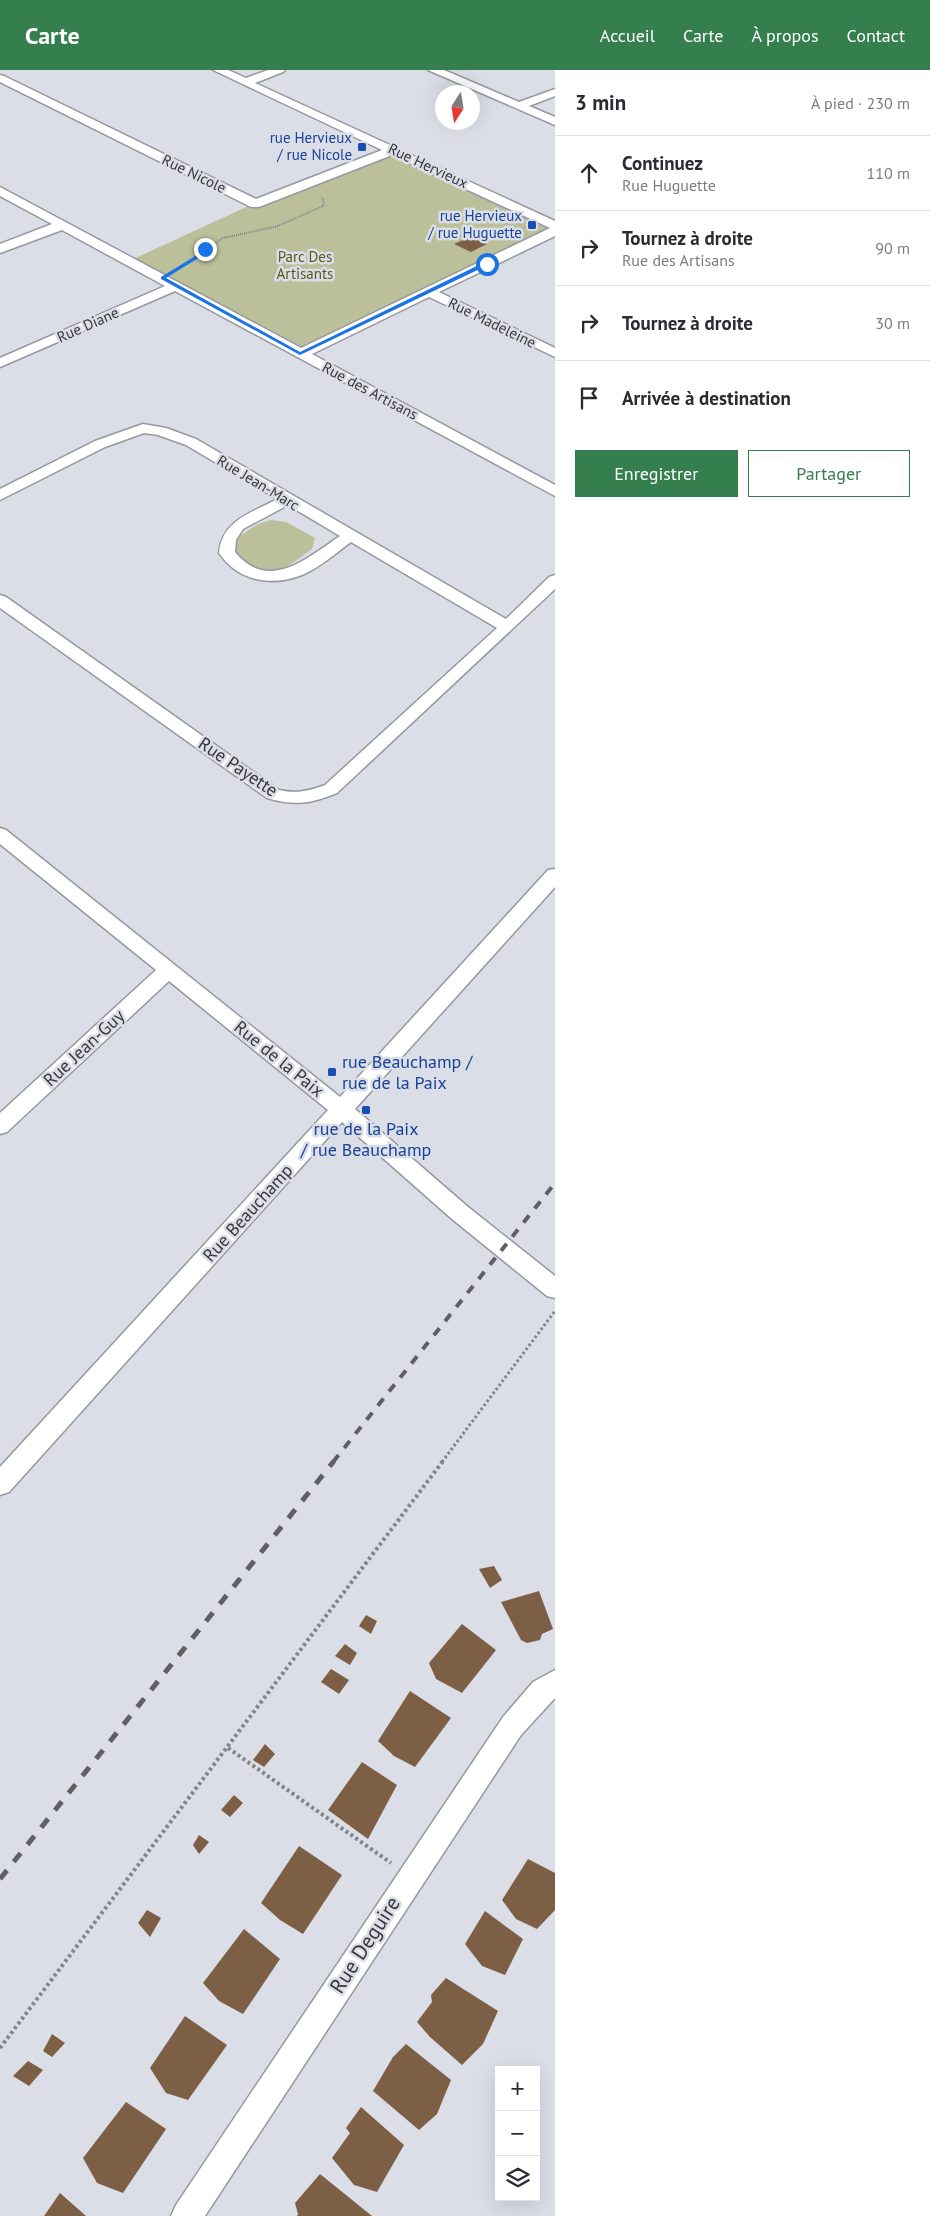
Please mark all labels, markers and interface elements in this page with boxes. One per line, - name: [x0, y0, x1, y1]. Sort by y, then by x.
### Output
- text: Carte: [25, 20, 80, 51]
- text: Accueil: [600, 24, 655, 47]
- text: Carte: [683, 24, 724, 47]
- text: À propos: [752, 24, 819, 47]
- text: Contact: [847, 24, 905, 47]
- north arrow: [435, 85, 480, 130]
- text: 3 min: [575, 89, 626, 116]
- text: À pied · 230 m: [811, 93, 910, 113]
- place label: rue Hervieux / rue Nicole: [270, 128, 352, 164]
- street label: Rue Hervieux: [385, 139, 471, 192]
- marker: rue Hervieux / rue Nicole: [356, 141, 368, 153]
- street label: Rue Nicole: [159, 150, 229, 197]
- text: Continuez: [622, 151, 703, 175]
- icon: ahead: [575, 159, 603, 187]
- text: 110 m: [867, 163, 910, 183]
- text: Rue Huguette: [622, 175, 716, 195]
- place label: rue Hervieux / rue Huguette: [427, 206, 522, 242]
- marker: rue Hervieux / rue Huguette: [526, 219, 538, 231]
- text: Tournez à droite: [622, 226, 753, 250]
- icon: right: [575, 234, 603, 262]
- route end: [194, 238, 217, 261]
- text: 90 m: [875, 238, 910, 258]
- park label: Parc Des Artisants: [277, 247, 333, 283]
- text: Rue des Artisans: [622, 250, 735, 270]
- route start: [476, 253, 499, 276]
- street label: Rue Madeleine: [445, 293, 539, 352]
- street label: Rue Diane: [54, 303, 122, 347]
- icon: right: [575, 309, 603, 337]
- text: Tournez à droite: [622, 311, 753, 335]
- text: 30 m: [875, 313, 910, 333]
- street label: Rue des Artisans: [319, 357, 421, 424]
- icon: arrive: [575, 384, 603, 412]
- text: Arrivée à destination: [622, 386, 791, 410]
- button: Enregistrer: [575, 450, 738, 497]
- button: Partager: [748, 450, 910, 497]
- street label: Rue Jean-Marc: [214, 451, 303, 515]
- street label: Rue Payette: [194, 732, 282, 802]
- street label: Rue Jean-Guy: [38, 1004, 130, 1091]
- street label: Rue de la Paix: [230, 1015, 329, 1102]
- place label: rue Beauchamp / rue de la Paix: [342, 1050, 474, 1094]
- marker: rue Beauchamp / rue de la Paix: [326, 1066, 338, 1078]
- marker: rue de la Paix / rue Beauchamp: [360, 1104, 372, 1116]
- place label: rue de la Paix / rue Beauchamp: [300, 1117, 431, 1161]
- street label: Rue Beauchamp: [198, 1159, 298, 1266]
- street label: Rue Deguire: [323, 1891, 406, 1998]
- map controls: [495, 2066, 540, 2201]
- button: +: [495, 2066, 540, 2111]
- button: −: [495, 2111, 540, 2156]
- button: layers: [495, 2156, 540, 2201]

